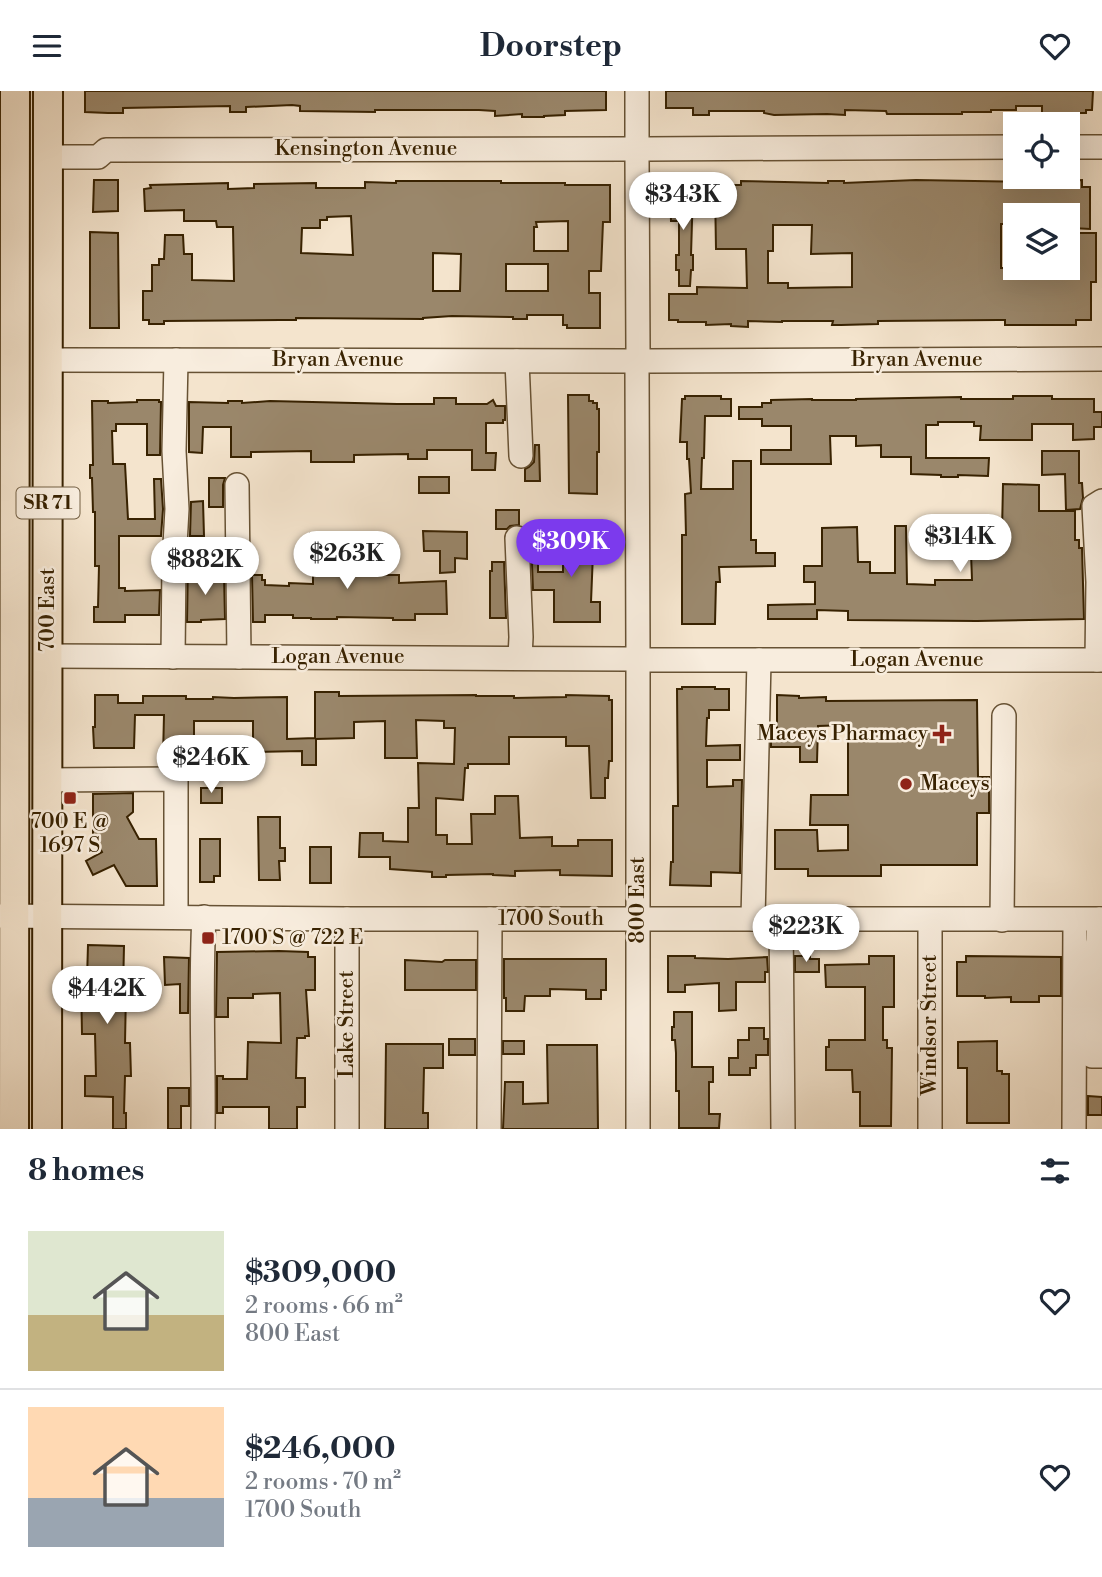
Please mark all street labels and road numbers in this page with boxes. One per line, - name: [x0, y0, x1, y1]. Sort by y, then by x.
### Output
- street label: Kensington Avenue: [275, 136, 457, 162]
- street label: Bryan Avenue: [271, 347, 404, 373]
- street label: Bryan Avenue: [850, 347, 983, 373]
- road number: SR 71: [16, 487, 80, 519]
- street label: 700 East: [35, 567, 61, 652]
- street label: Logan Avenue: [271, 644, 405, 670]
- street label: Logan Avenue: [850, 647, 984, 673]
- street label: 800 East: [625, 856, 651, 943]
- street label: 1700 South: [498, 906, 605, 932]
- street label: Windsor Street: [917, 954, 943, 1097]
- street label: Lake Street: [334, 970, 360, 1078]

